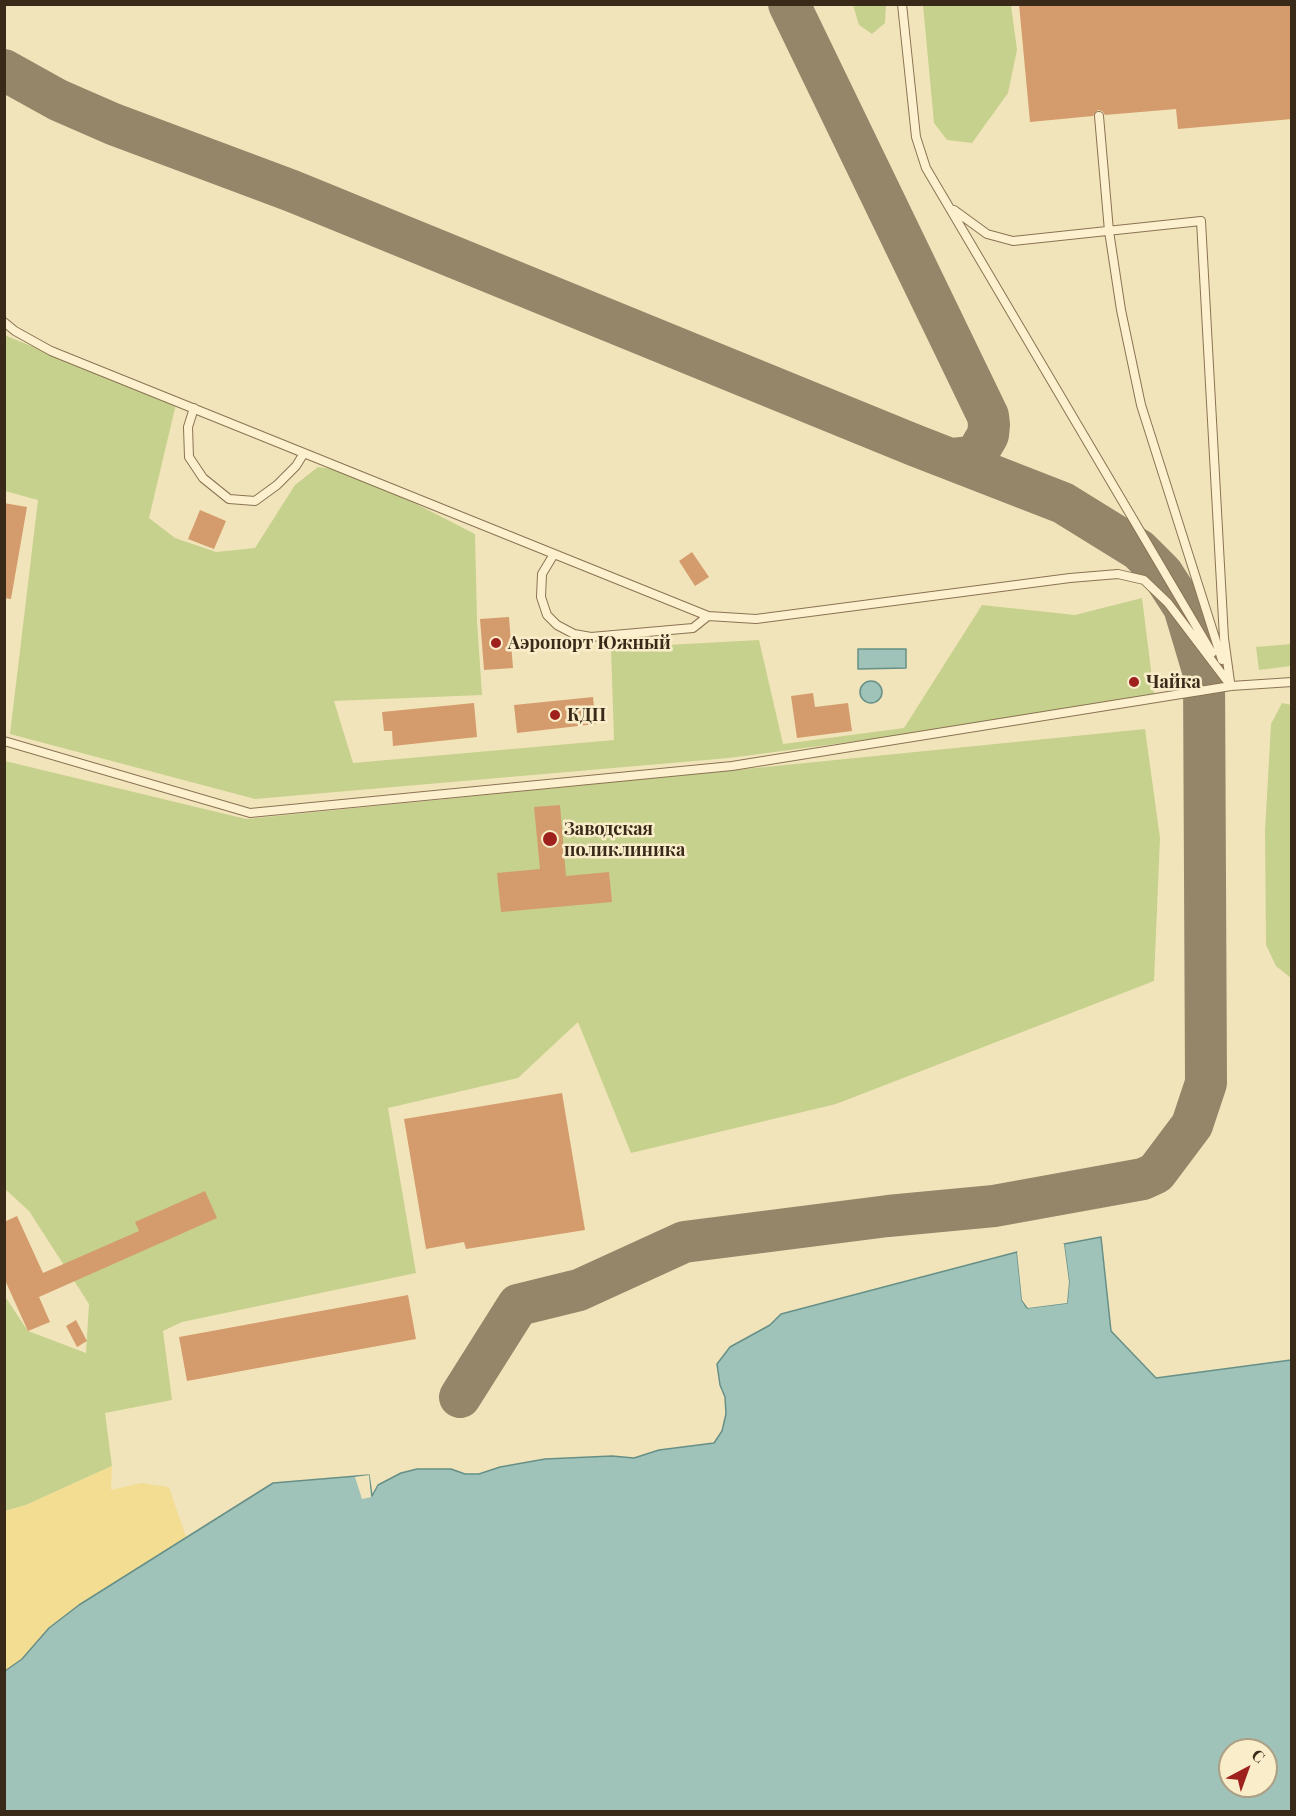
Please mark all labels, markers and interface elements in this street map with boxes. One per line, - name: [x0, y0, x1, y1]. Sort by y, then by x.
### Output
- place label: Аэропорт Южный: [508, 632, 671, 654]
- marker: Аэропорт Южный: [489, 636, 503, 650]
- place label: Чайка: [1146, 671, 1201, 693]
- marker: Чайка: [1127, 675, 1141, 689]
- place label: КДП: [567, 704, 606, 726]
- marker: КДП: [548, 708, 562, 722]
- place label: Заводская поликлиника: [564, 818, 685, 860]
- marker: Заводская поликлиника: [541, 830, 559, 848]
- north arrow: [1218, 1738, 1278, 1798]
- text: С: [1248, 1744, 1270, 1767]

